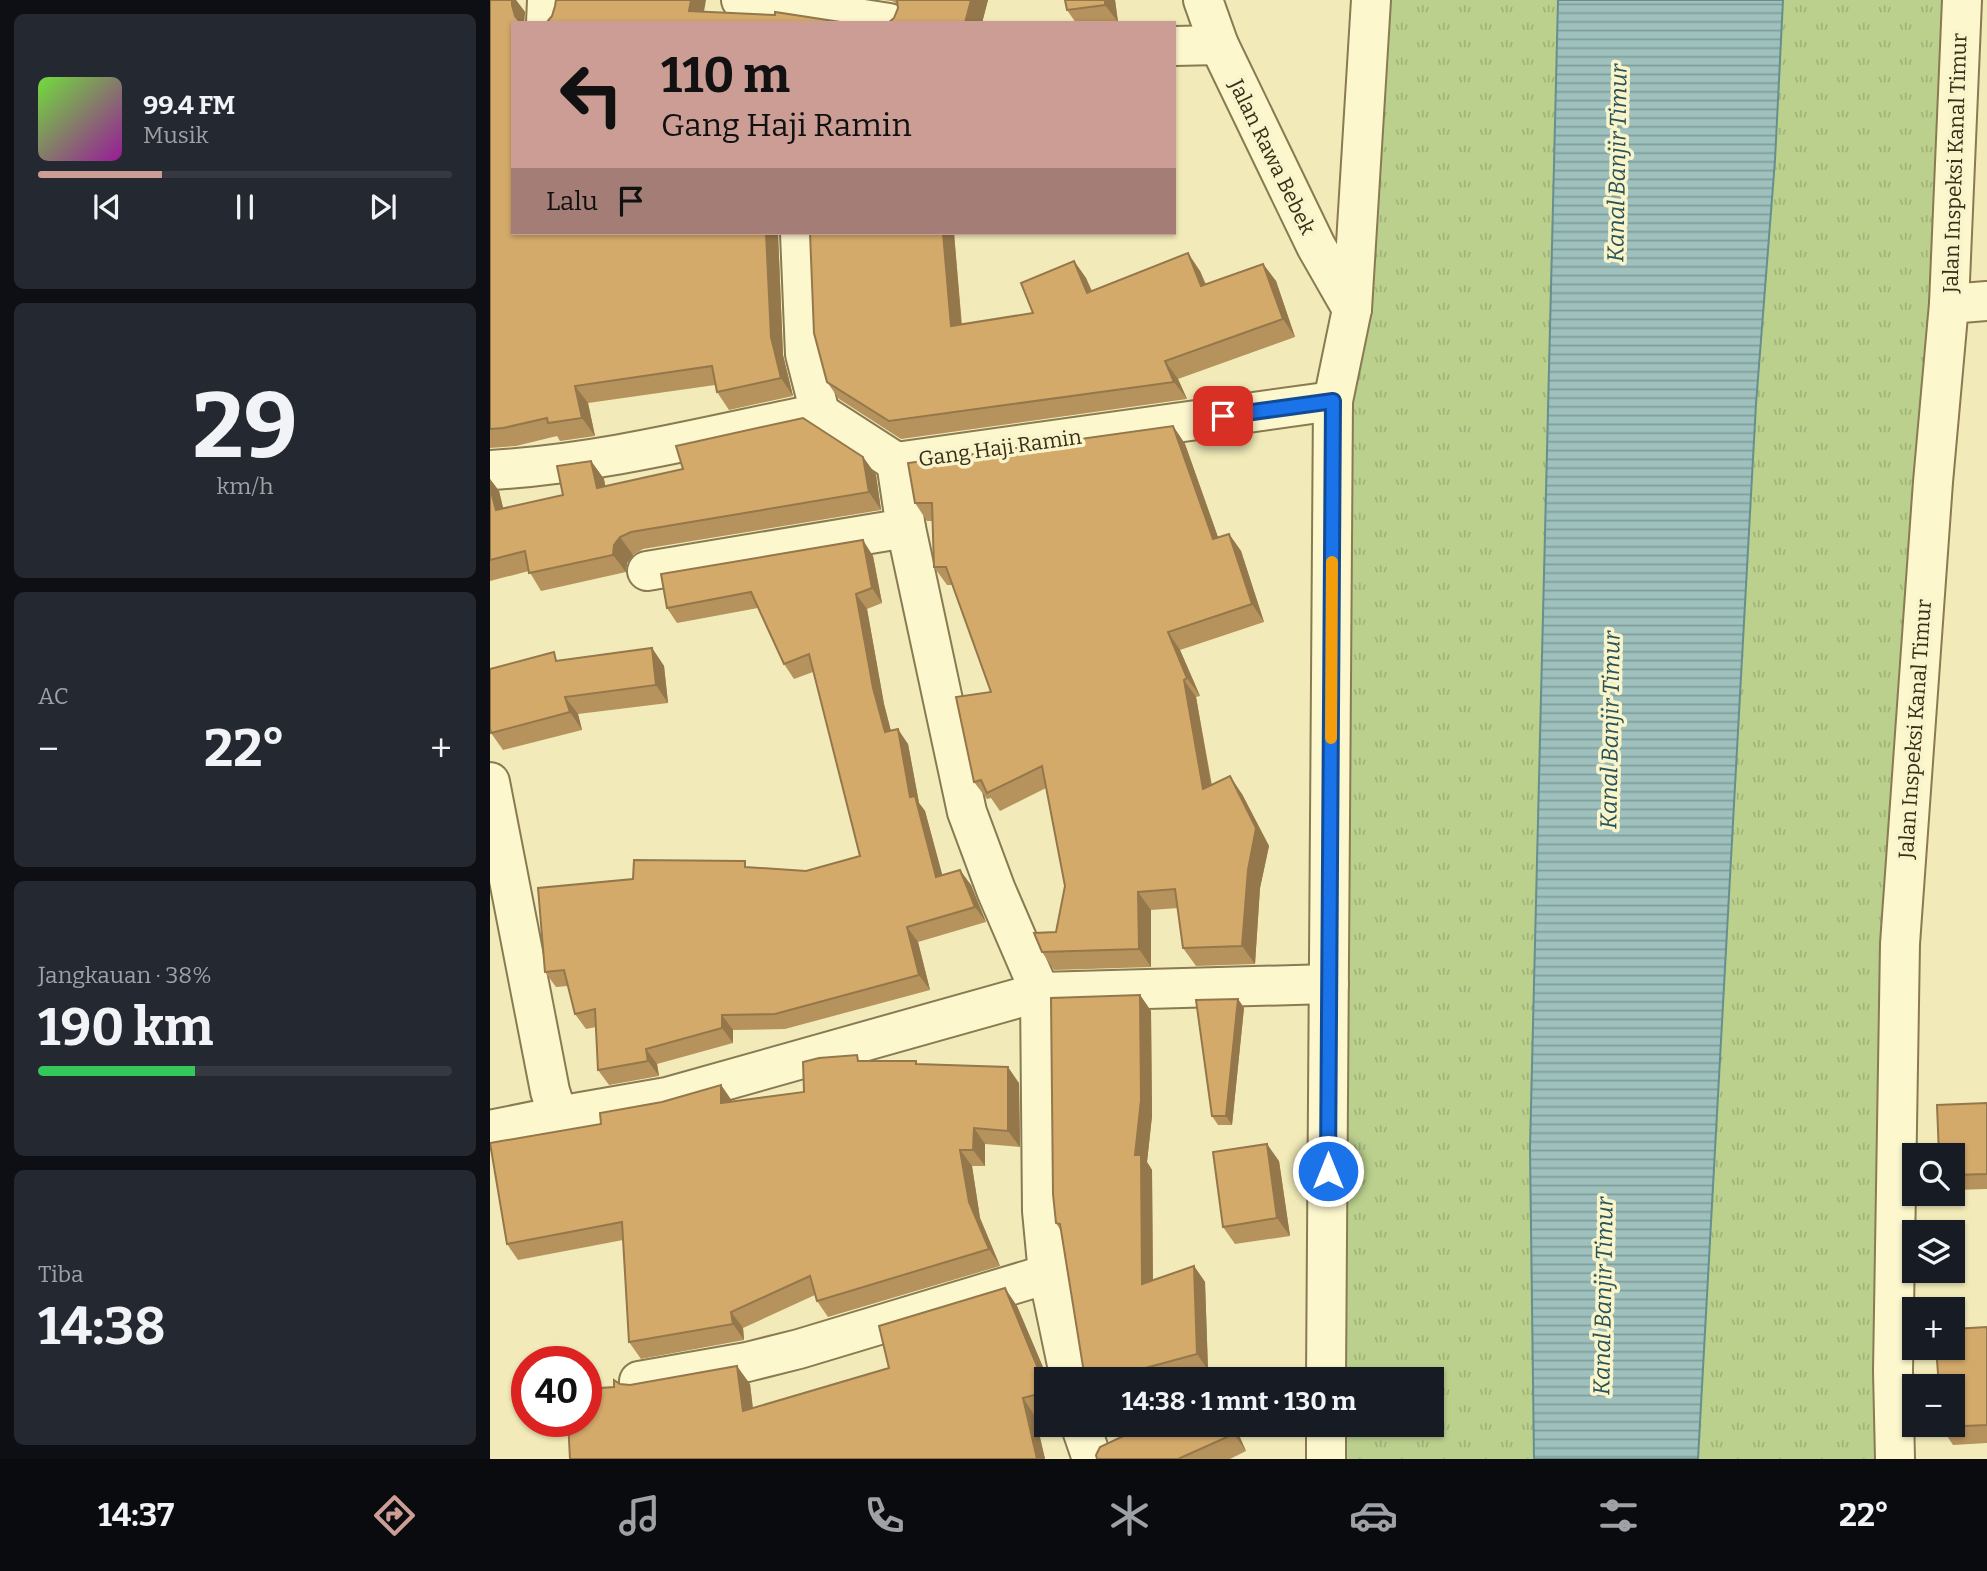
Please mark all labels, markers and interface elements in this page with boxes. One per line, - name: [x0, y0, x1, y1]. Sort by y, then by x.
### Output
- street label: Jalan Inspeksi Kanal Timur: [1937, 33, 1973, 294]
- text: 110 m: [661, 46, 790, 105]
- icon: left: [546, 49, 637, 140]
- water label: Kanal Banjir Timur: [1601, 62, 1633, 262]
- street label: Jalan Rawa Bebek: [1223, 74, 1321, 239]
- text: 99.4 FM: [143, 90, 235, 121]
- text: Gang Haji Ramin: [661, 106, 912, 144]
- text: Musik: [143, 121, 209, 149]
- icon: arrive: [612, 182, 650, 220]
- text: Lalu: [546, 186, 598, 217]
- icon: previous: [88, 188, 126, 226]
- icon: pause: [226, 188, 264, 226]
- icon: next: [364, 188, 402, 226]
- text: 29: [192, 372, 298, 481]
- pin: [1193, 386, 1253, 446]
- icon: arrive: [1204, 397, 1242, 435]
- street label: Gang Haji Ramin: [917, 424, 1083, 472]
- text: km/h: [217, 472, 273, 500]
- street label: Jalan Inspeksi Kanal Timur: [1893, 598, 1937, 861]
- water label: Kanal Banjir Timur: [1594, 629, 1626, 829]
- text: AC: [38, 682, 69, 710]
- text: 22°: [204, 717, 285, 780]
- text: −: [38, 726, 59, 772]
- text: +: [430, 726, 452, 772]
- text: Jangkauan · 38%: [38, 961, 212, 989]
- text: 190 km: [38, 996, 213, 1059]
- position arrow: [1291, 1134, 1365, 1208]
- map controls: [1902, 1143, 1965, 1437]
- button: search: [1902, 1143, 1965, 1206]
- water label: Kanal Banjir Timur: [1587, 1195, 1619, 1395]
- button: layers: [1902, 1220, 1965, 1283]
- text: Tiba: [38, 1260, 84, 1288]
- text: 14:38: [38, 1295, 166, 1358]
- button: +: [1902, 1297, 1965, 1360]
- speed limit sign: 40: [511, 1346, 602, 1437]
- button: −: [1902, 1374, 1965, 1437]
- text: 14:38 · 1 mnt · 130 m: [1122, 1386, 1356, 1417]
- icon: directions: [370, 1491, 419, 1540]
- icon: music: [615, 1491, 664, 1540]
- icon: phone: [860, 1491, 909, 1540]
- icon: climate: [1105, 1491, 1154, 1540]
- icon: car: [1349, 1491, 1398, 1540]
- icon: filters: [1594, 1491, 1643, 1540]
- text: 14:37: [98, 1496, 174, 1534]
- text: 22°: [1839, 1496, 1889, 1534]

